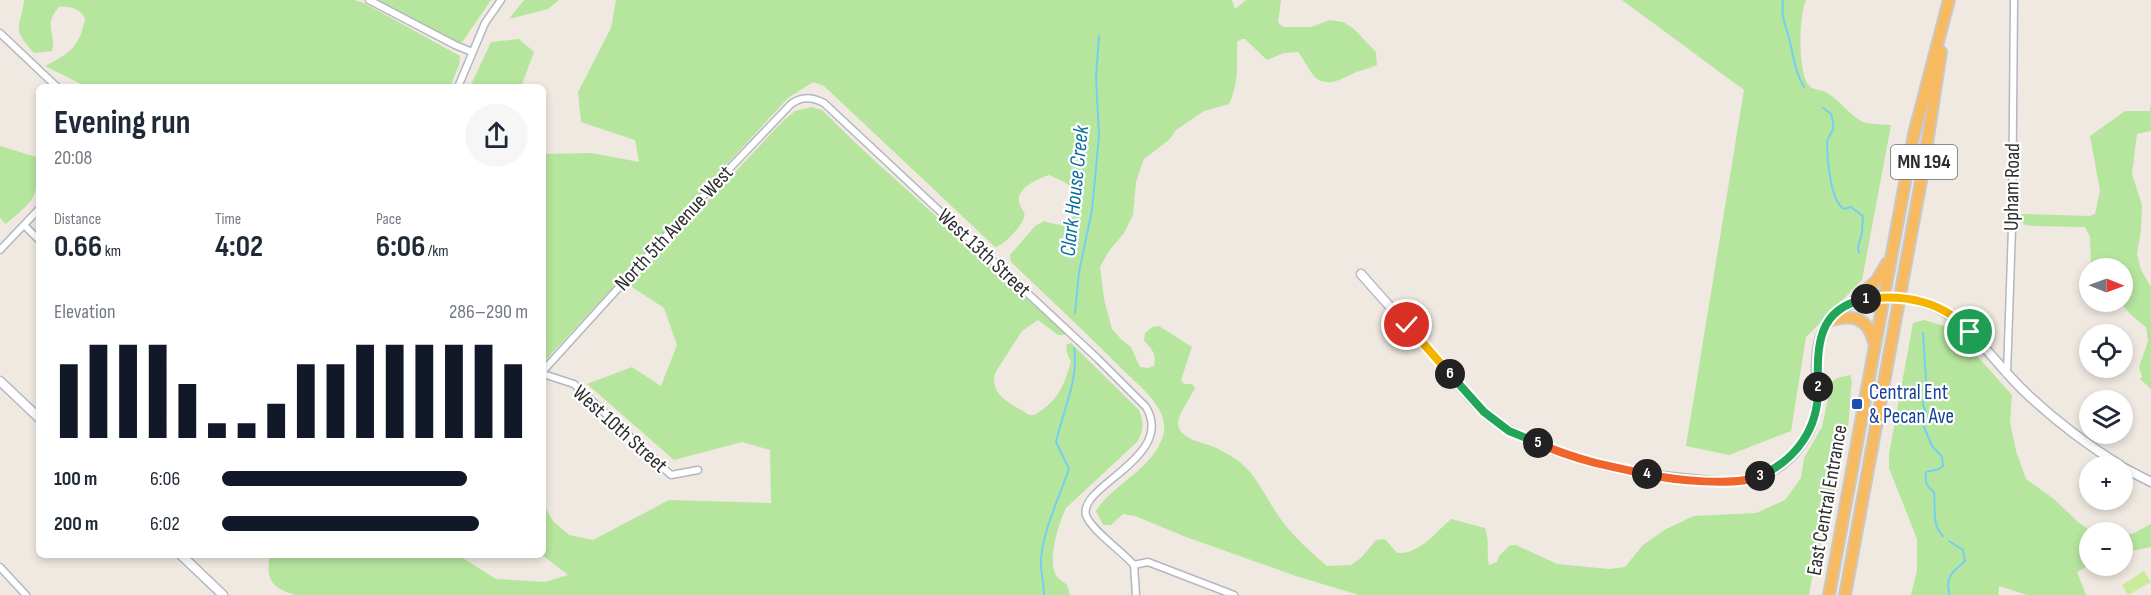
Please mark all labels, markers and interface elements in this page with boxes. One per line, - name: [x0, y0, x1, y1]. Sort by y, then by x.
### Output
- text: Evening run: [54, 103, 190, 143]
- button: share: [465, 104, 528, 167]
- water label: Clark House Creek: [1055, 123, 1095, 258]
- street label: Upham Road: [1999, 143, 2025, 231]
- road number: MN 194: [1891, 145, 1957, 179]
- text: 20:08: [54, 146, 92, 170]
- street label: North 5th Avenue West: [610, 160, 738, 296]
- street label: West 13th Street: [932, 204, 1036, 302]
- text: Distance: [54, 210, 101, 229]
- text: Time: [215, 210, 241, 229]
- text: Pace: [376, 210, 401, 229]
- text: 0.66: [54, 229, 102, 265]
- text: 4:02: [215, 229, 263, 265]
- text: 6:06: [376, 229, 425, 265]
- text: km: [102, 242, 121, 261]
- text: /km: [425, 242, 449, 261]
- north arrow: [2079, 258, 2133, 312]
- map controls: [2079, 258, 2133, 576]
- pin: 1: [1851, 284, 1881, 314]
- text: 1: [1863, 289, 1869, 308]
- pin: [1381, 299, 1432, 350]
- text: Elevation: [54, 300, 116, 324]
- text: 286–290 m: [449, 300, 528, 324]
- pin: [1944, 306, 1995, 357]
- icon: check: [1390, 308, 1423, 341]
- icon: arrive: [1953, 315, 1986, 348]
- button: locate: [2079, 324, 2133, 378]
- pin: 6: [1435, 359, 1465, 389]
- text: 6: [1446, 364, 1454, 383]
- pin: 2: [1803, 372, 1833, 402]
- text: 2: [1814, 377, 1822, 396]
- street label: West 10th Street: [567, 380, 673, 478]
- place label: Central Ent & Pecan Ave: [1869, 380, 1954, 429]
- button: layers: [2079, 390, 2133, 444]
- marker: Central Ent & Pecan Ave: [1850, 397, 1864, 411]
- street label: East Central Entrance: [1801, 423, 1853, 577]
- pin: 5: [1523, 428, 1553, 458]
- text: 5: [1534, 433, 1542, 452]
- button: +: [2079, 456, 2133, 510]
- pin: 4: [1632, 459, 1662, 489]
- pin: 3: [1745, 461, 1775, 491]
- text: 4: [1643, 464, 1651, 483]
- text: 3: [1756, 466, 1764, 485]
- text: 100 m: [54, 467, 97, 491]
- text: 6:06: [150, 467, 180, 491]
- text: 200 m: [54, 512, 98, 536]
- text: 6:02: [150, 512, 180, 536]
- button: −: [2079, 522, 2133, 576]

